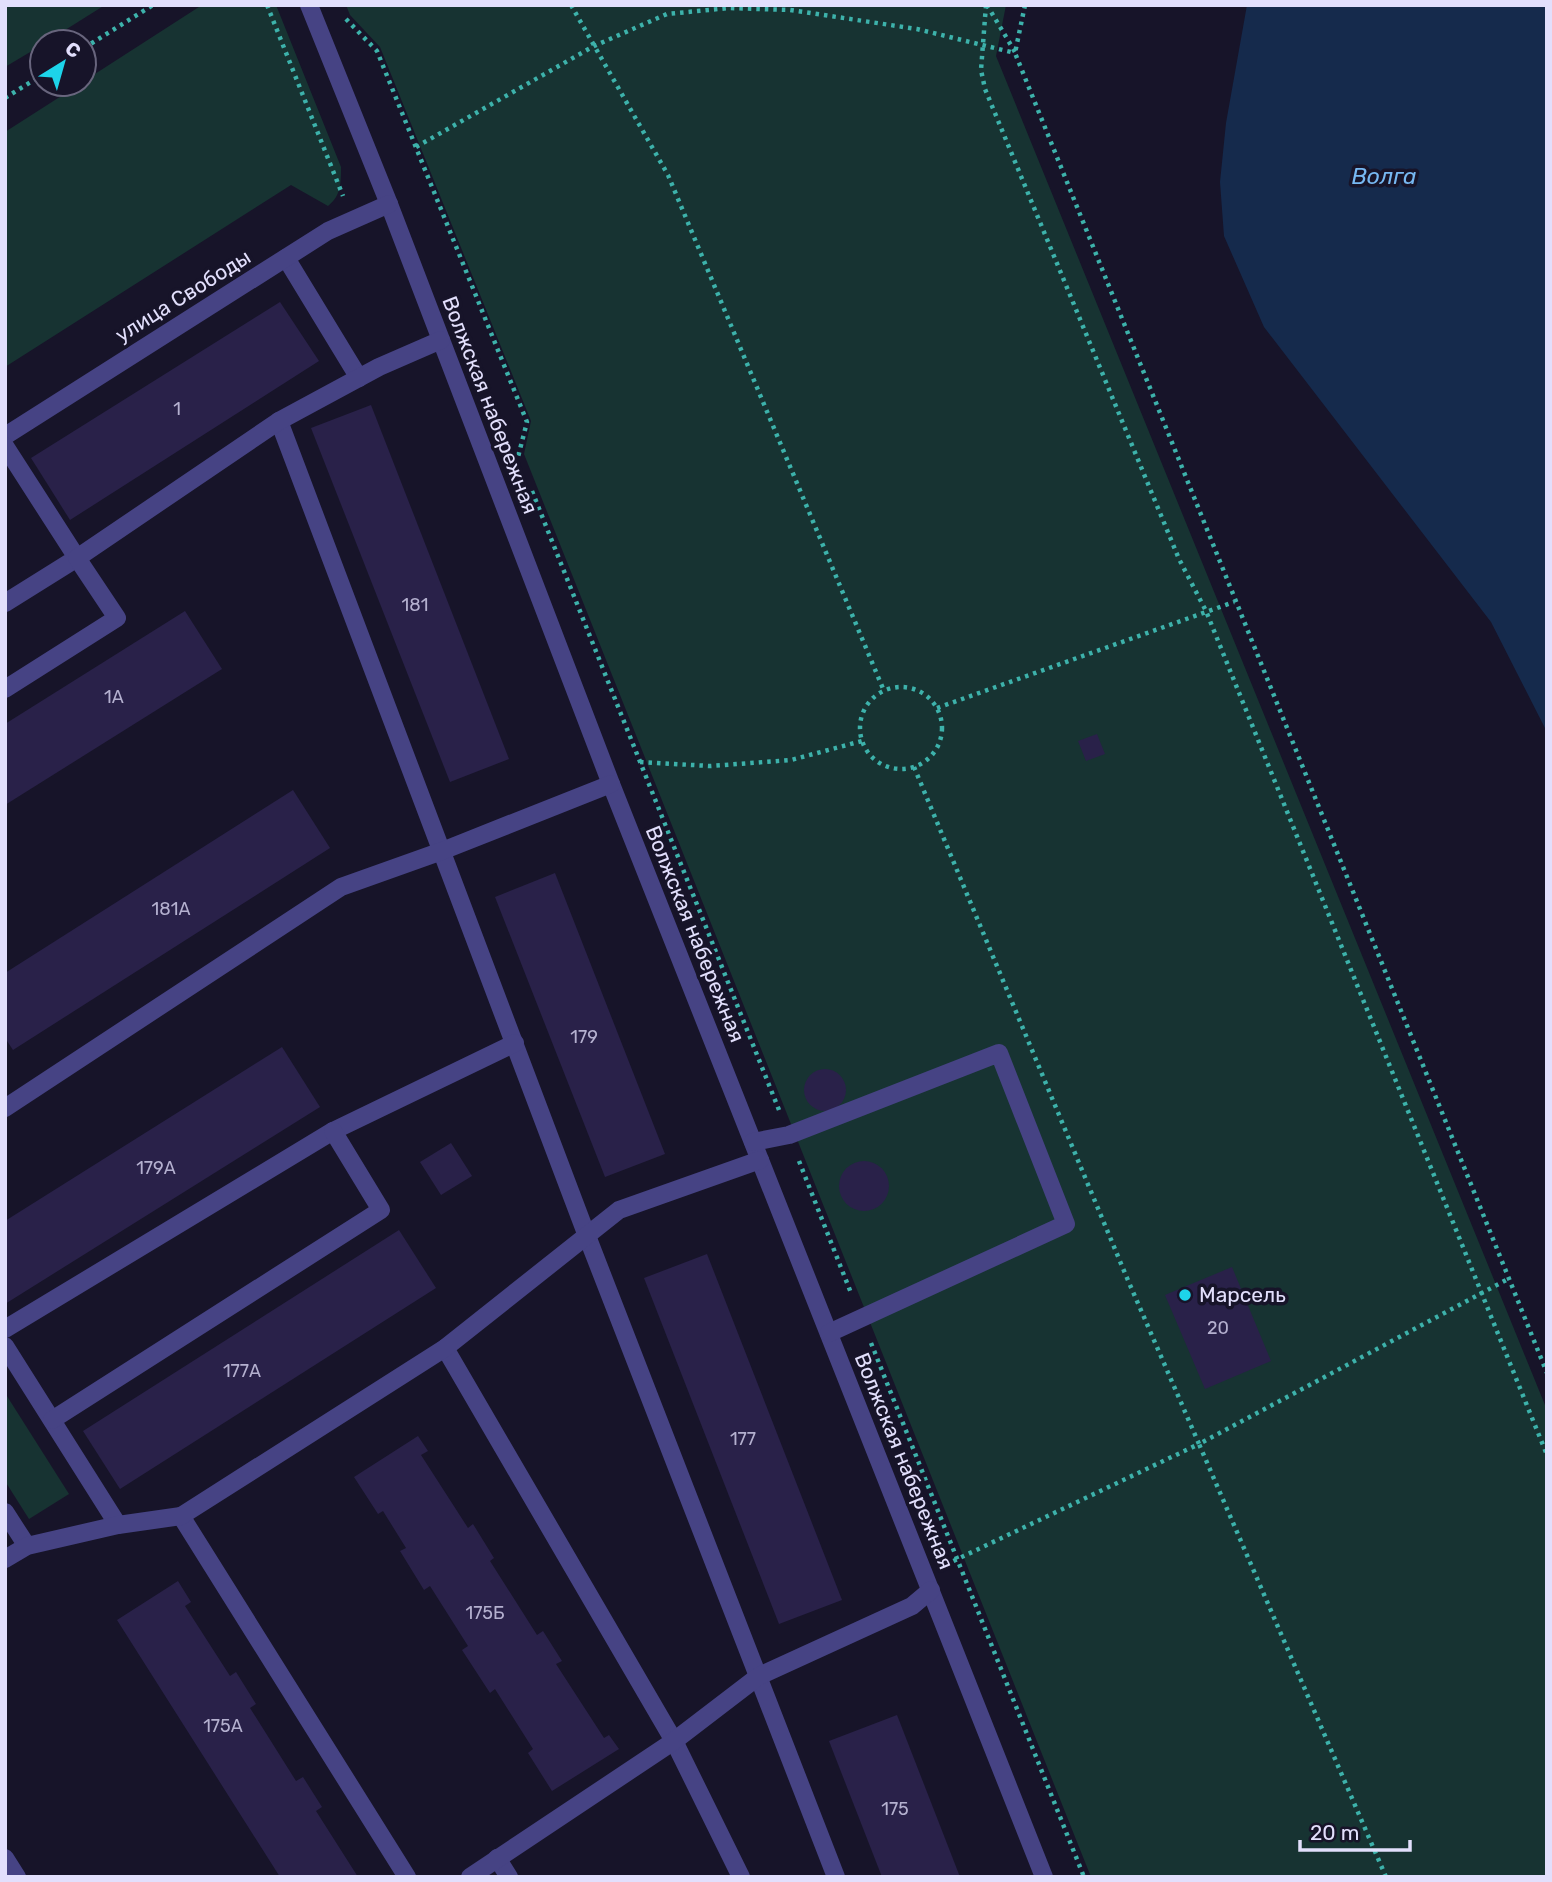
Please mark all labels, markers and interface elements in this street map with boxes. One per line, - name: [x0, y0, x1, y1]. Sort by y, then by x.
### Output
- north arrow: [28, 28, 98, 98]
- text: С: [61, 37, 85, 63]
- water label: Волга: [1351, 162, 1417, 190]
- street label: улица Свободы: [110, 244, 255, 347]
- street label: Волжская набережная: [437, 292, 544, 517]
- house number: 1: [173, 398, 181, 420]
- house number: 181: [402, 594, 428, 616]
- house number: 1А: [104, 686, 124, 708]
- street label: Волжская набережная: [641, 822, 750, 1046]
- house number: 181А: [152, 898, 190, 920]
- house number: 179: [570, 1026, 598, 1048]
- house number: 179А: [136, 1157, 176, 1179]
- place label: Марсель: [1199, 1282, 1286, 1307]
- marker: Марсель: [1177, 1287, 1193, 1303]
- house number: 20: [1207, 1317, 1229, 1339]
- street label: Волжская набережная: [850, 1349, 959, 1573]
- house number: 177А: [223, 1360, 261, 1382]
- house number: 177: [730, 1428, 756, 1450]
- house number: 175Б: [465, 1602, 505, 1624]
- house number: 175А: [203, 1715, 243, 1737]
- house number: 175: [881, 1798, 909, 1820]
- scale bar: [1300, 1808, 1410, 1852]
- text: 20 m: [1310, 1820, 1359, 1845]

